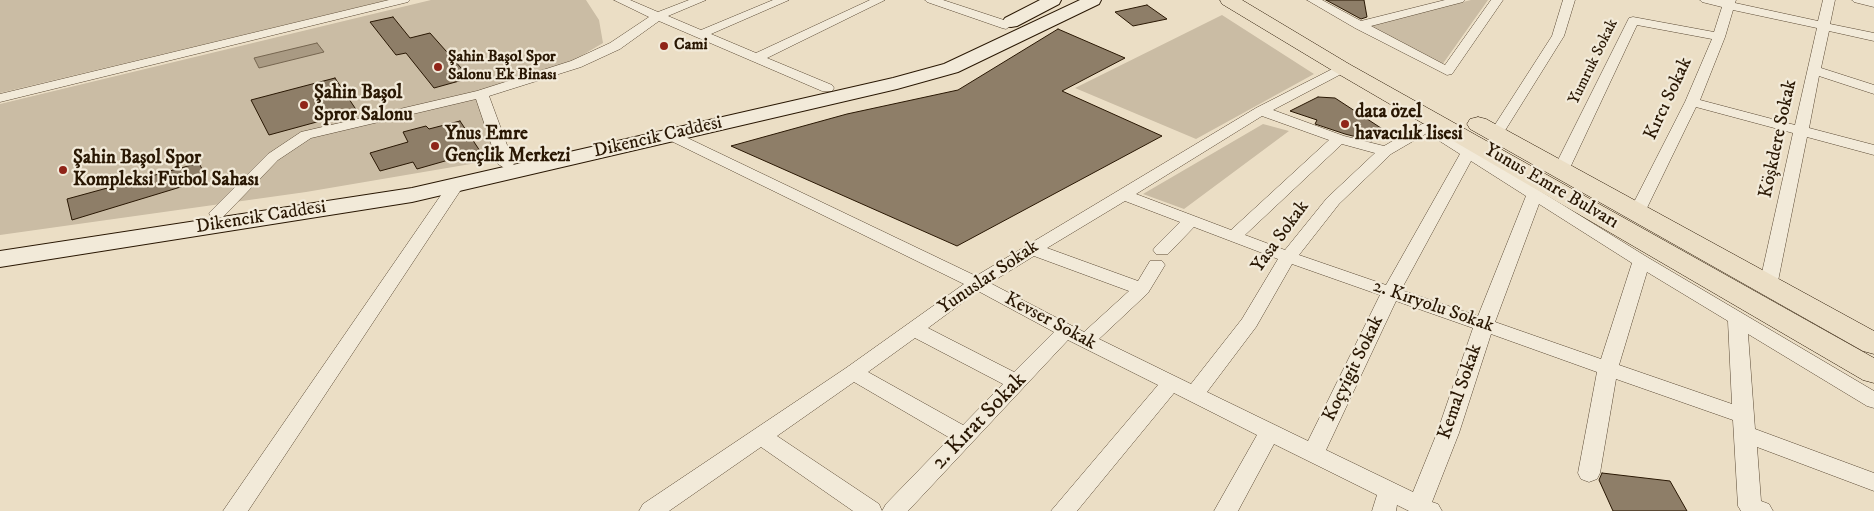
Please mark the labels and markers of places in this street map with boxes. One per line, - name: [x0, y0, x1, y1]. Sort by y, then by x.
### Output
- place label: Cami: [674, 36, 708, 56]
- marker: Cami: [658, 40, 670, 52]
- place label: Şahin Başol Spor Salonu Ek Binası: [448, 48, 557, 86]
- marker: Şahin Başol Spor Salonu Ek Binası: [432, 61, 444, 73]
- place label: Şahin Başol Spror Salonu: [314, 83, 413, 127]
- marker: Şahin Başol Spror Salonu: [298, 99, 310, 111]
- place label: data özel havacılık lisesi: [1355, 102, 1463, 146]
- marker: data özel havacılık lisesi: [1339, 118, 1351, 130]
- place label: Ynus Emre Gençlik Merkezi: [445, 124, 570, 168]
- marker: Ynus Emre Gençlik Merkezi: [429, 140, 441, 152]
- place label: Şahin Başol Spor Kompleksi Futbol Sahası: [73, 148, 259, 192]
- marker: Şahin Başol Spor Kompleksi Futbol Sahası: [57, 164, 69, 176]

